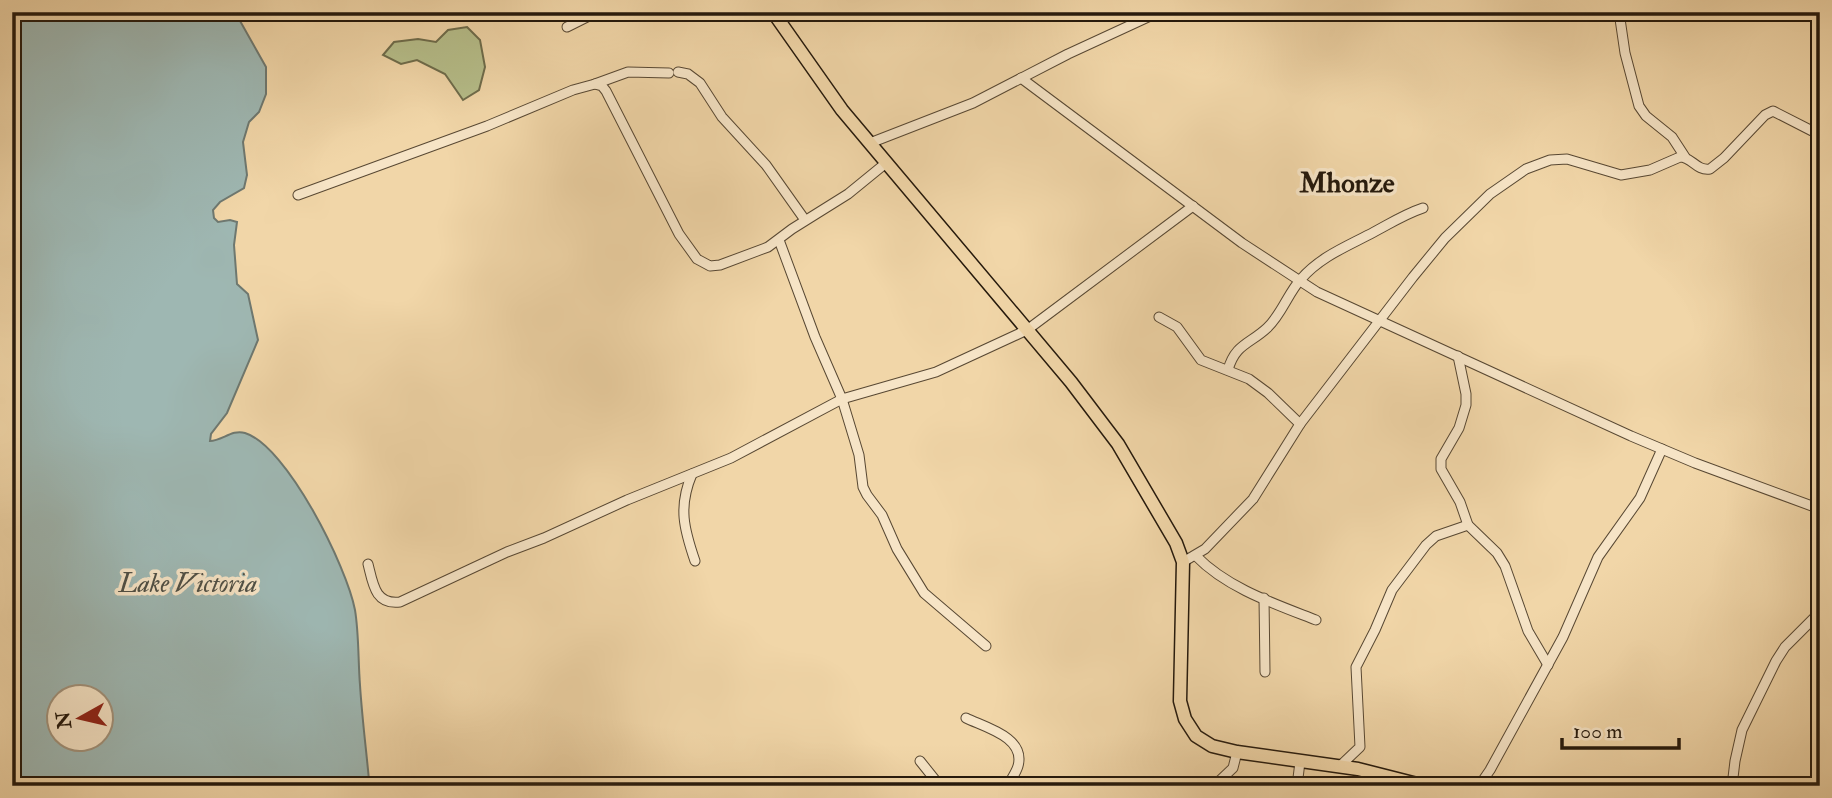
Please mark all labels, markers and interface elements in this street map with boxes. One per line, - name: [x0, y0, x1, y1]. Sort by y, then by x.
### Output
- district label: Mhonze: [1299, 166, 1395, 201]
- water label: Lake Victoria: [118, 568, 257, 600]
- north arrow: [46, 682, 116, 752]
- scale bar: [1562, 707, 1680, 751]
- text: N: [51, 709, 77, 731]
- text: 100 m: [1573, 718, 1623, 745]

